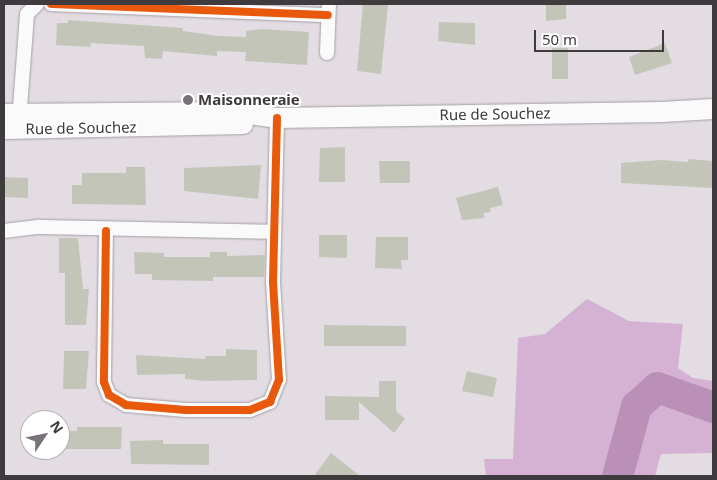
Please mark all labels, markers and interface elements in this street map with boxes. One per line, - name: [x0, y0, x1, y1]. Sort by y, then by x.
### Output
- scale bar: [537, 20, 667, 52]
- text: 50 m: [542, 29, 577, 49]
- place label: Maisonneraie: [198, 91, 300, 109]
- marker: Maisonneraie: [182, 94, 194, 106]
- street label: Rue de Souchez: [439, 104, 551, 124]
- street label: Rue de Souchez: [25, 118, 137, 138]
- north arrow: [20, 410, 70, 460]
- text: N: [46, 417, 68, 437]

